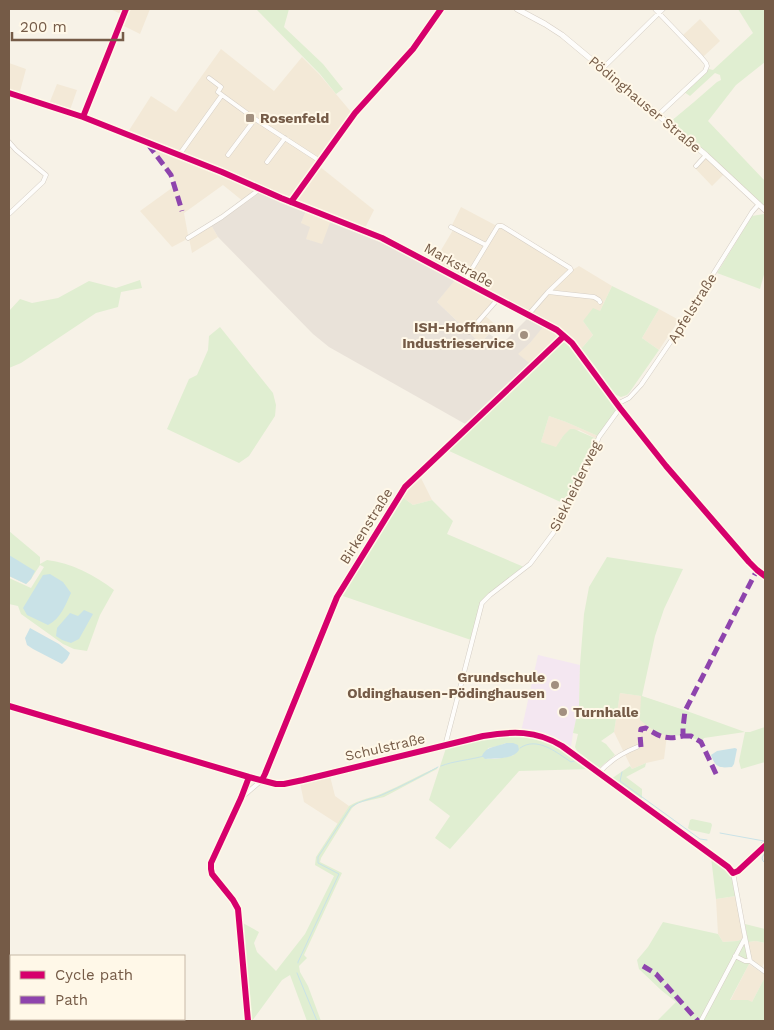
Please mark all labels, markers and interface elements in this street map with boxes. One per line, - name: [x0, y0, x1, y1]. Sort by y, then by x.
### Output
- scale bar: [12, 10, 124, 42]
- text: 200 m: [20, 18, 67, 36]
- street label: Pödinghauser Straße: [586, 52, 704, 156]
- place label: Rosenfeld: [260, 110, 329, 126]
- marker: Rosenfeld: [244, 112, 256, 124]
- street label: Markstraße: [422, 239, 496, 291]
- street label: Apfelstraße: [664, 270, 720, 346]
- place label: ISH-Hoffmann Industrieservice: [402, 319, 514, 351]
- marker: ISH-Hoffmann Industrieservice: [518, 329, 530, 341]
- street label: Siekheiderweg: [546, 438, 604, 534]
- street label: Birkenstraße: [336, 485, 396, 567]
- place label: Grundschule Oldinghausen-Pödinghausen: [347, 669, 545, 701]
- marker: Grundschule Oldinghausen-Pödinghausen: [549, 679, 561, 691]
- place label: Turnhalle: [573, 704, 639, 720]
- marker: Turnhalle: [557, 706, 569, 718]
- street label: Schulstraße: [343, 730, 427, 764]
- legend: [10, 955, 185, 1020]
- text: Cycle path: [55, 966, 133, 984]
- text: Path: [55, 991, 88, 1009]

